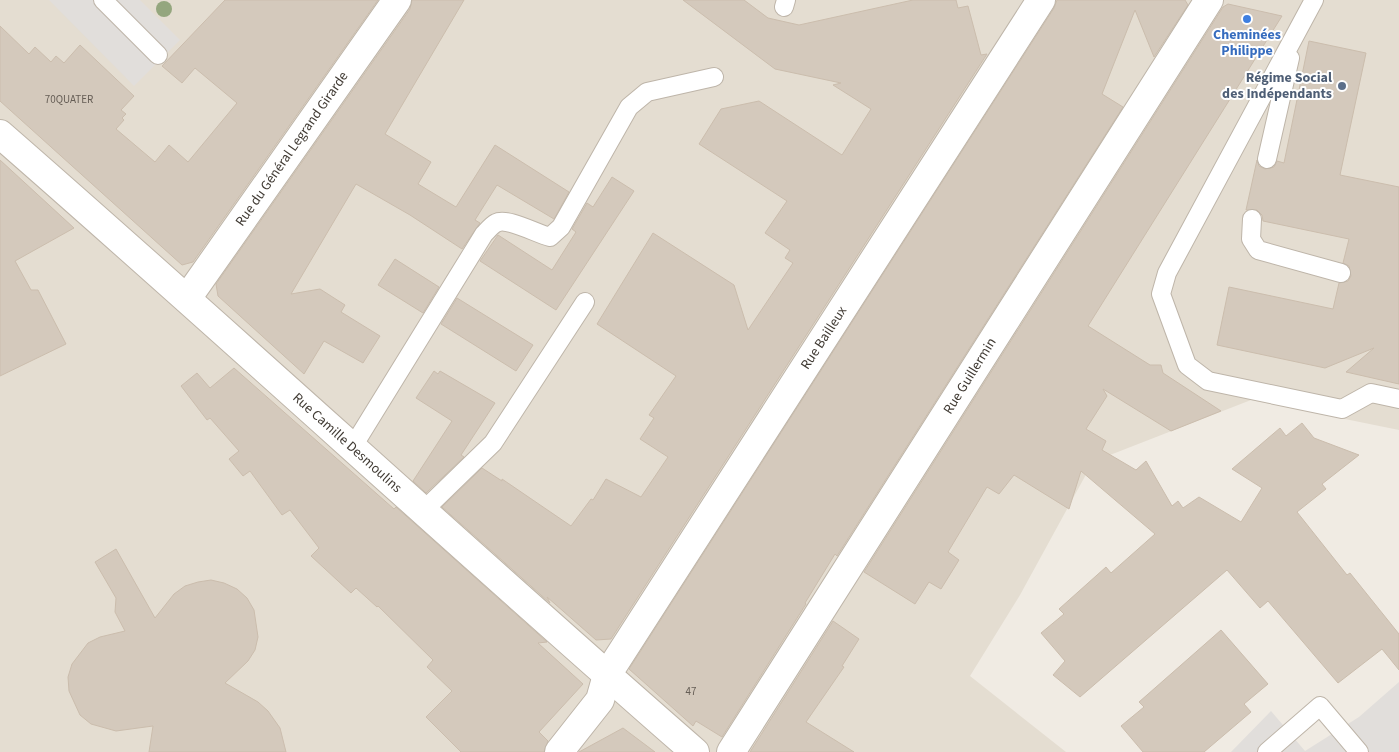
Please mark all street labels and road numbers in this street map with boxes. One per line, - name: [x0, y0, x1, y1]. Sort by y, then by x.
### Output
- street label: Rue du Général Legrand Girarde: [231, 67, 353, 231]
- street label: Rue Bailleux: [796, 302, 852, 374]
- street label: Rue Guillermin: [939, 334, 1001, 418]
- street label: Rue Camille Desmoulins: [288, 388, 406, 498]

